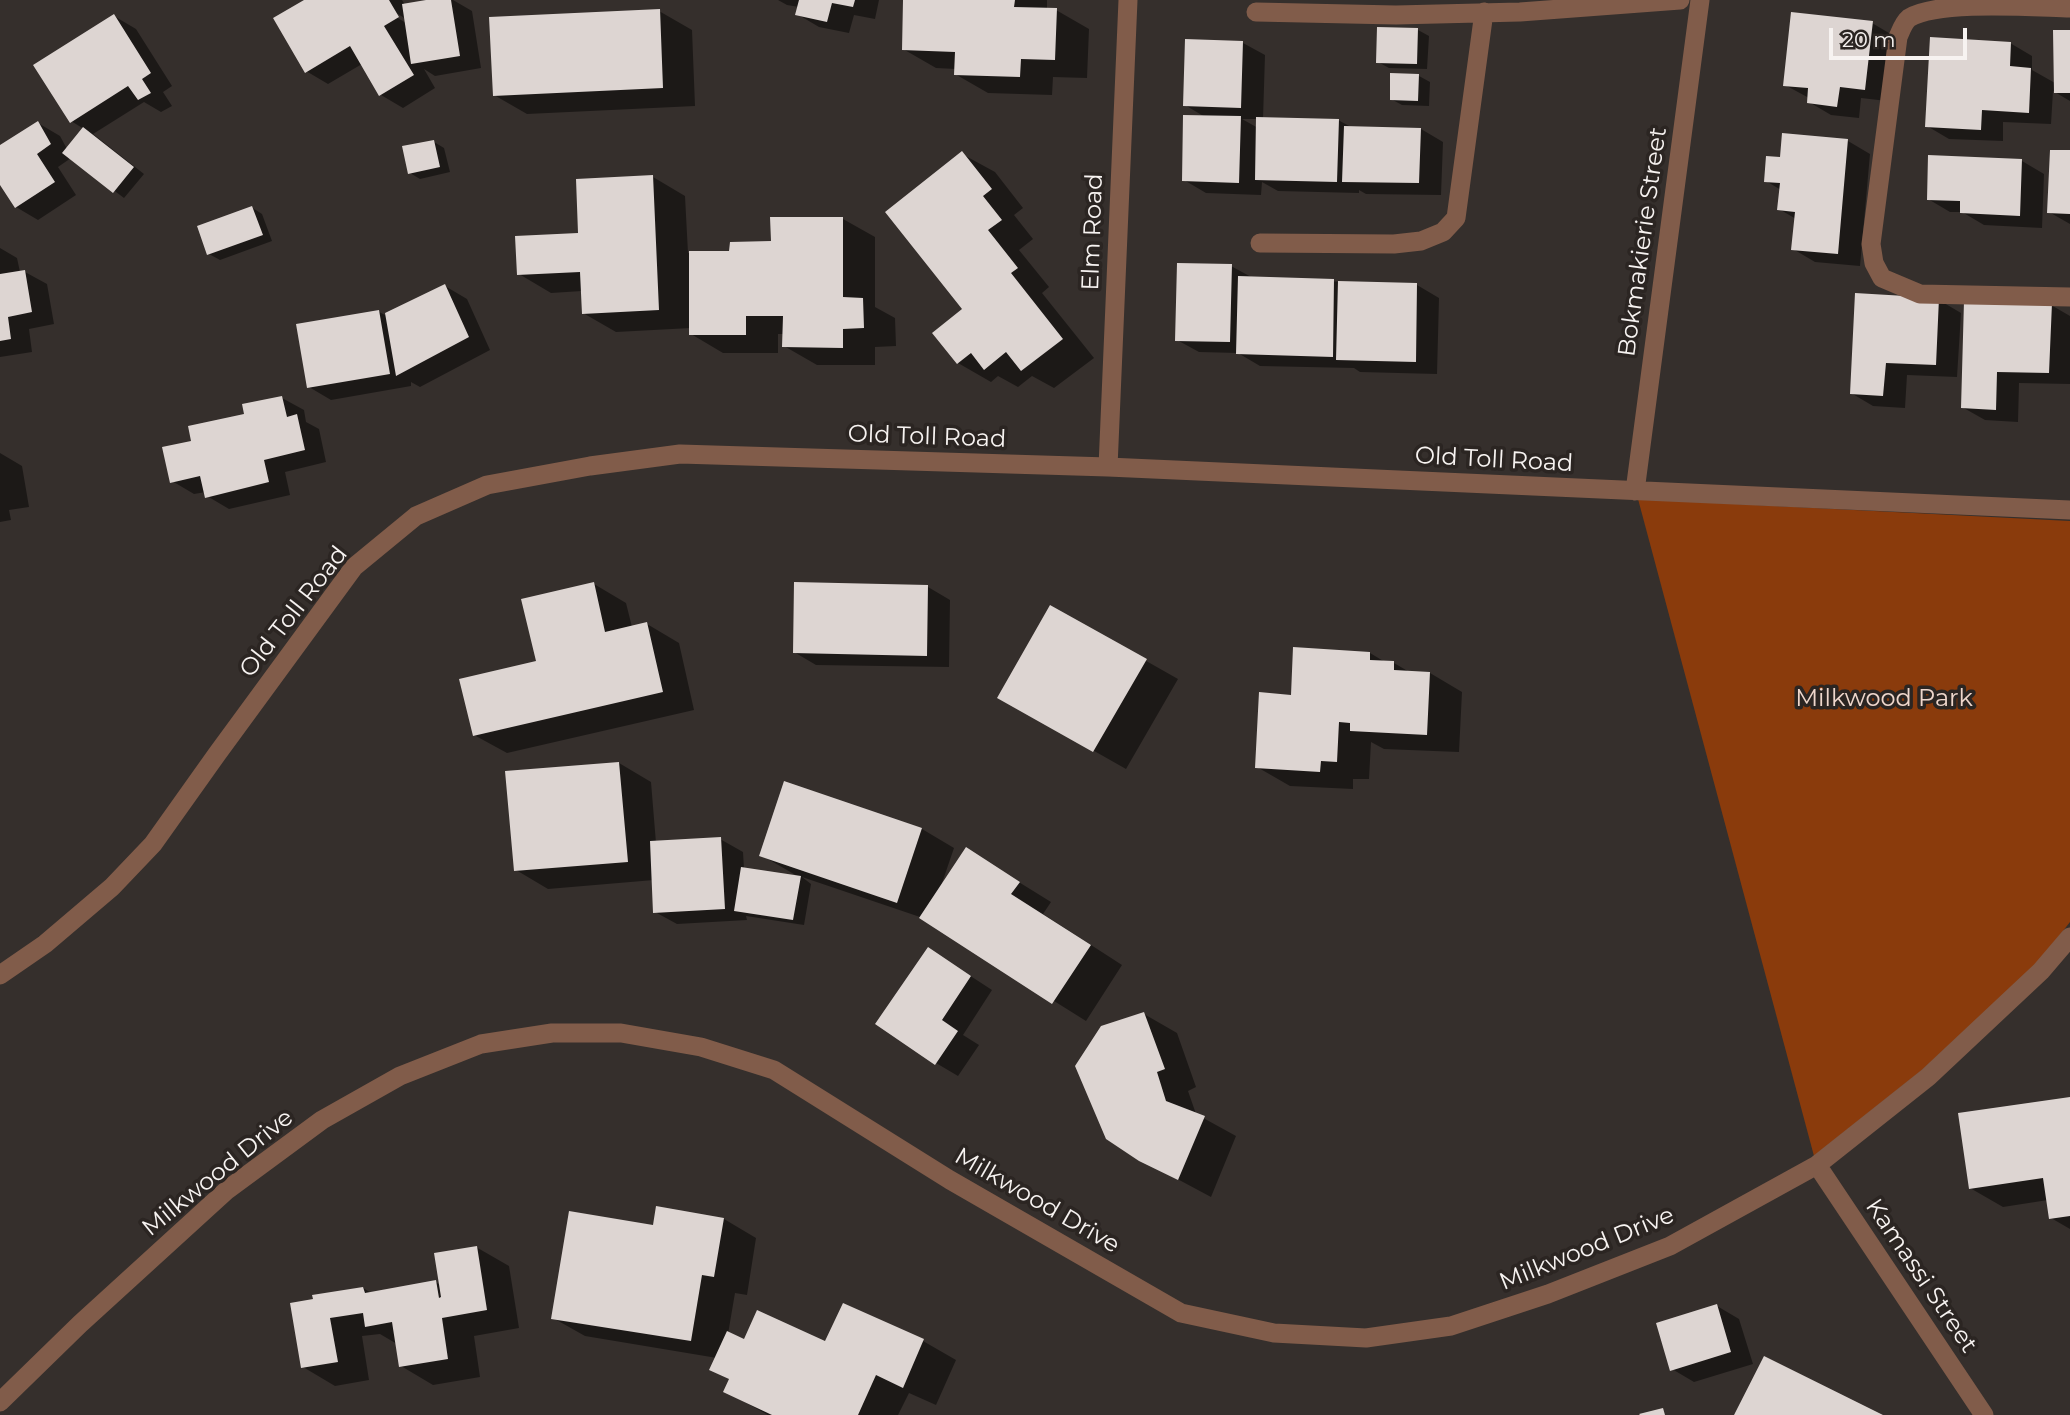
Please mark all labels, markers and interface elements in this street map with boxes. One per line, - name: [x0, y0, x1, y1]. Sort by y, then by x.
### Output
- scale bar: [1832, 14, 1970, 58]
- text: 20 m: [1842, 27, 1896, 52]
- street label: Bokmakierie Street: [1613, 125, 1673, 359]
- street label: Elm Road: [1077, 173, 1109, 291]
- street label: Old Toll Road: [847, 420, 1007, 454]
- street label: Old Toll Road: [1414, 441, 1574, 479]
- street label: Old Toll Road: [234, 541, 354, 683]
- park label: Milkwood Park: [1795, 685, 1973, 713]
- street label: Milkwood Drive: [137, 1103, 299, 1243]
- street label: Milkwood Drive: [949, 1142, 1125, 1260]
- street label: Kamassi Street: [1859, 1194, 1983, 1358]
- street label: Milkwood Drive: [1495, 1201, 1679, 1297]

